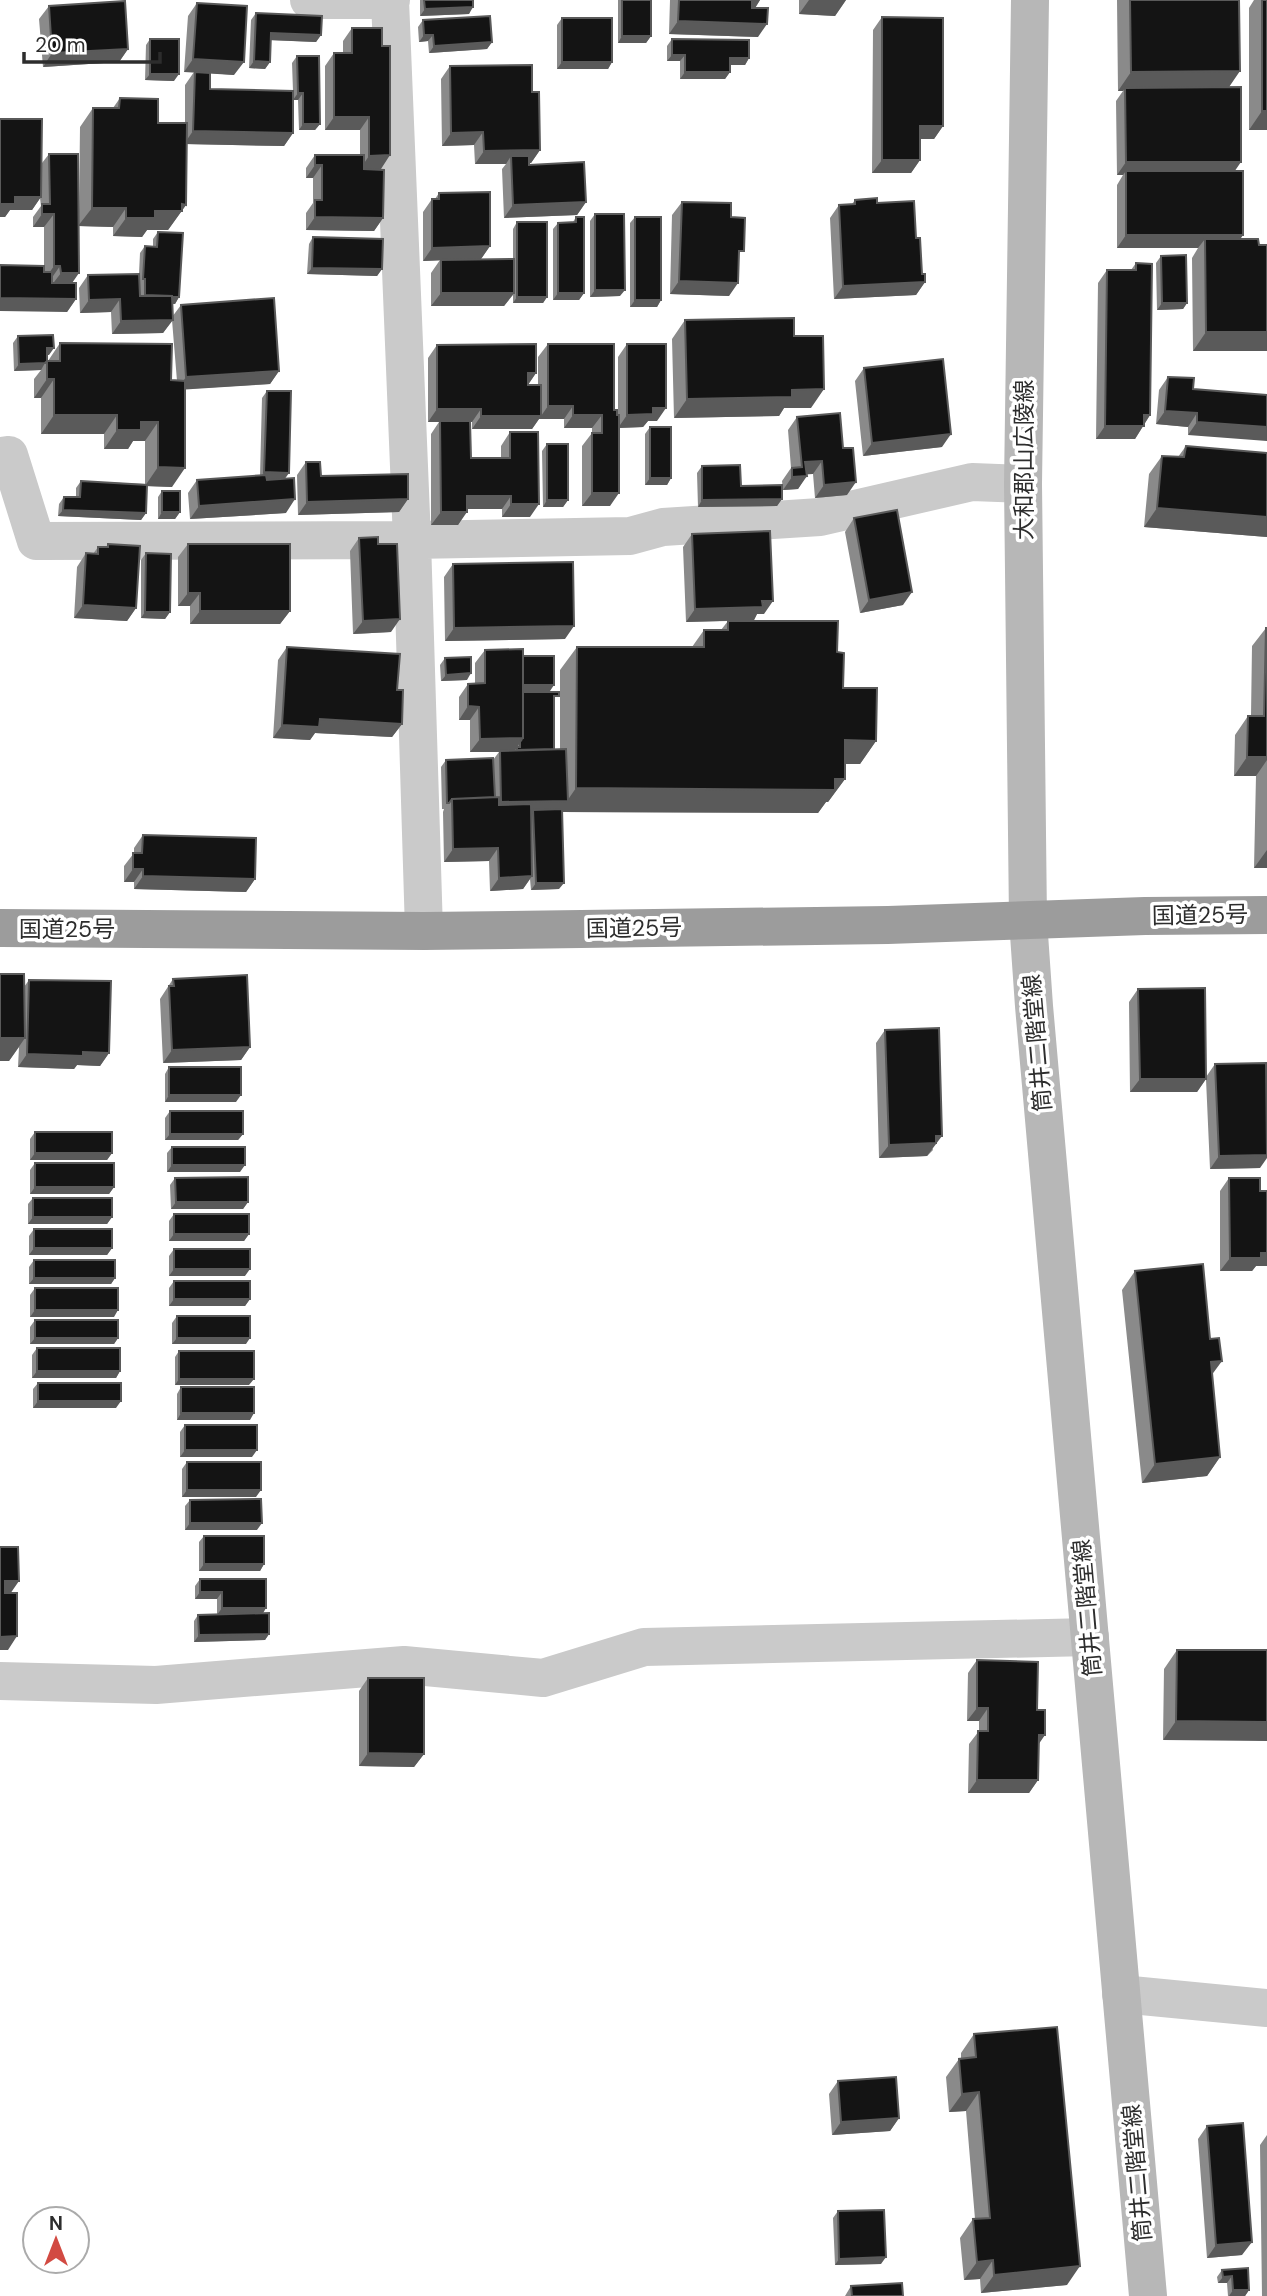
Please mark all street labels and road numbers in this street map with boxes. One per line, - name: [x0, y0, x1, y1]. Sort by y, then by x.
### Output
- street label: 大和郡山広陵線: [1009, 380, 1039, 541]
- street label: 国道25号: [1152, 899, 1248, 931]
- street label: 国道25号: [586, 912, 682, 944]
- street label: 国道25号: [19, 914, 115, 944]
- street label: 筒井二階堂線: [1016, 973, 1058, 1113]
- street label: 筒井二階堂線: [1066, 1538, 1108, 1678]
- street label: 筒井二階堂線: [1116, 2103, 1158, 2243]

